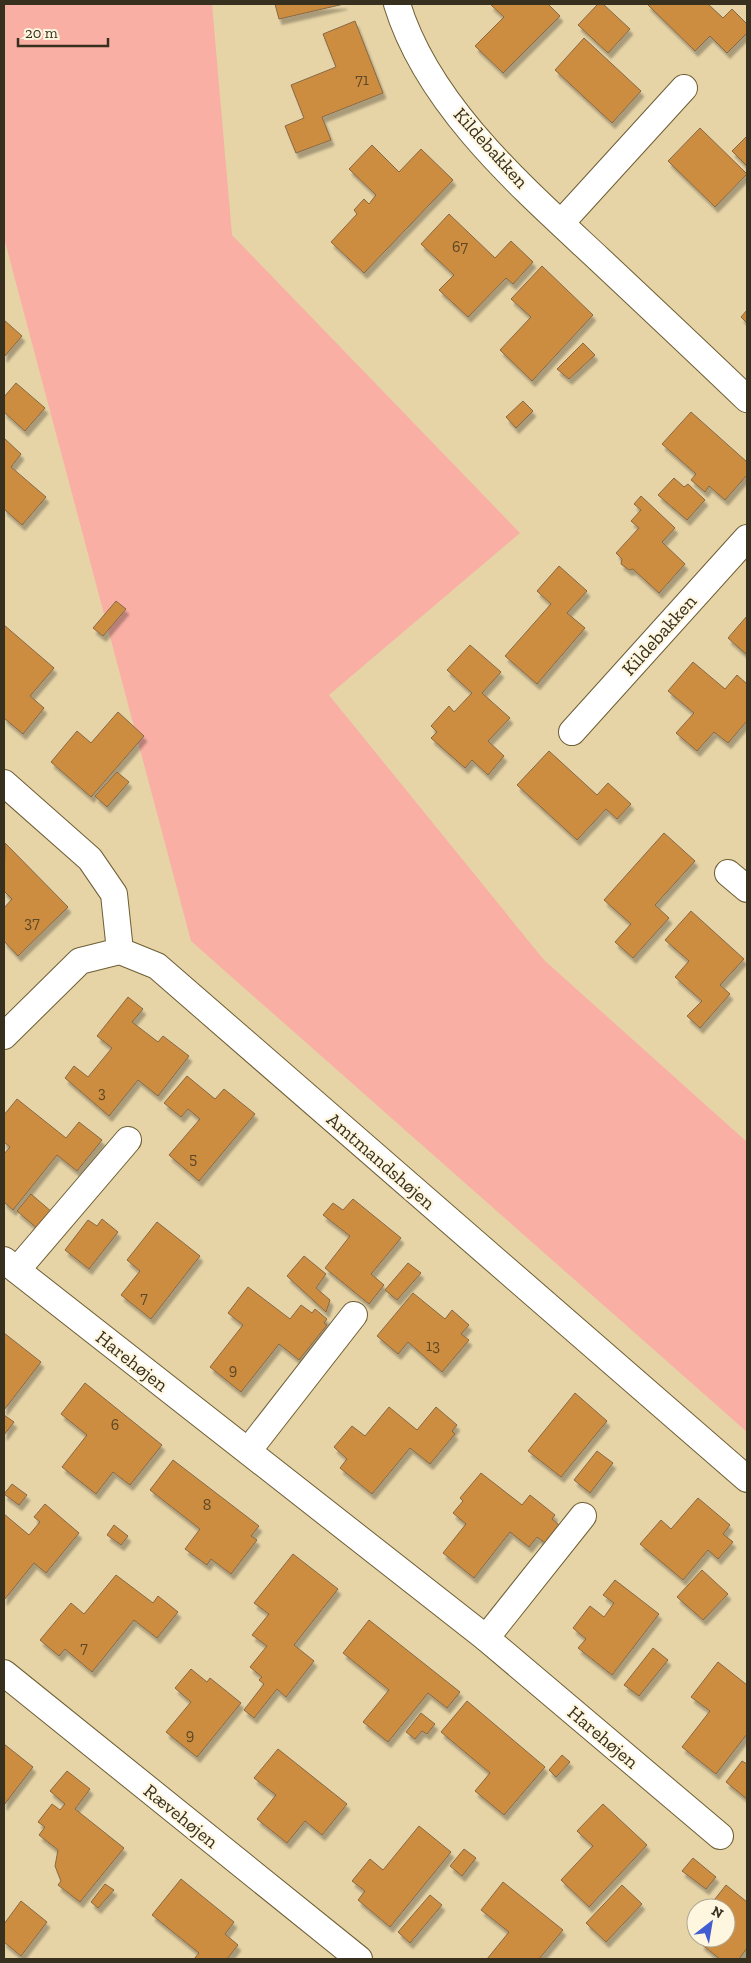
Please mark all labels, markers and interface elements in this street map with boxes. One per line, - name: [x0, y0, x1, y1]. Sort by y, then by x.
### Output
- scale bar: [18, 15, 108, 47]
- text: 20 m: [25, 24, 58, 42]
- house number: 71: [355, 70, 369, 89]
- street label: Kildebakken: [449, 103, 533, 193]
- house number: 67: [452, 237, 468, 256]
- street label: Kildebakken: [617, 590, 701, 680]
- house number: 37: [24, 913, 40, 932]
- house number: 3: [98, 1083, 106, 1102]
- street label: Amtmandshøjen: [322, 1108, 440, 1214]
- house number: 5: [189, 1149, 197, 1168]
- house number: 7: [140, 1288, 148, 1307]
- street label: Harehøjen: [91, 1326, 173, 1396]
- house number: 13: [426, 1336, 440, 1355]
- house number: 9: [229, 1360, 237, 1379]
- house number: 6: [111, 1415, 119, 1434]
- house number: 8: [203, 1495, 211, 1514]
- house number: 7: [80, 1638, 88, 1657]
- street label: Harehøjen: [563, 1701, 643, 1773]
- house number: 9: [186, 1725, 194, 1744]
- street label: Rævehøjen: [139, 1779, 223, 1853]
- north arrow: [686, 1898, 736, 1948]
- text: N: [708, 1902, 727, 1922]

